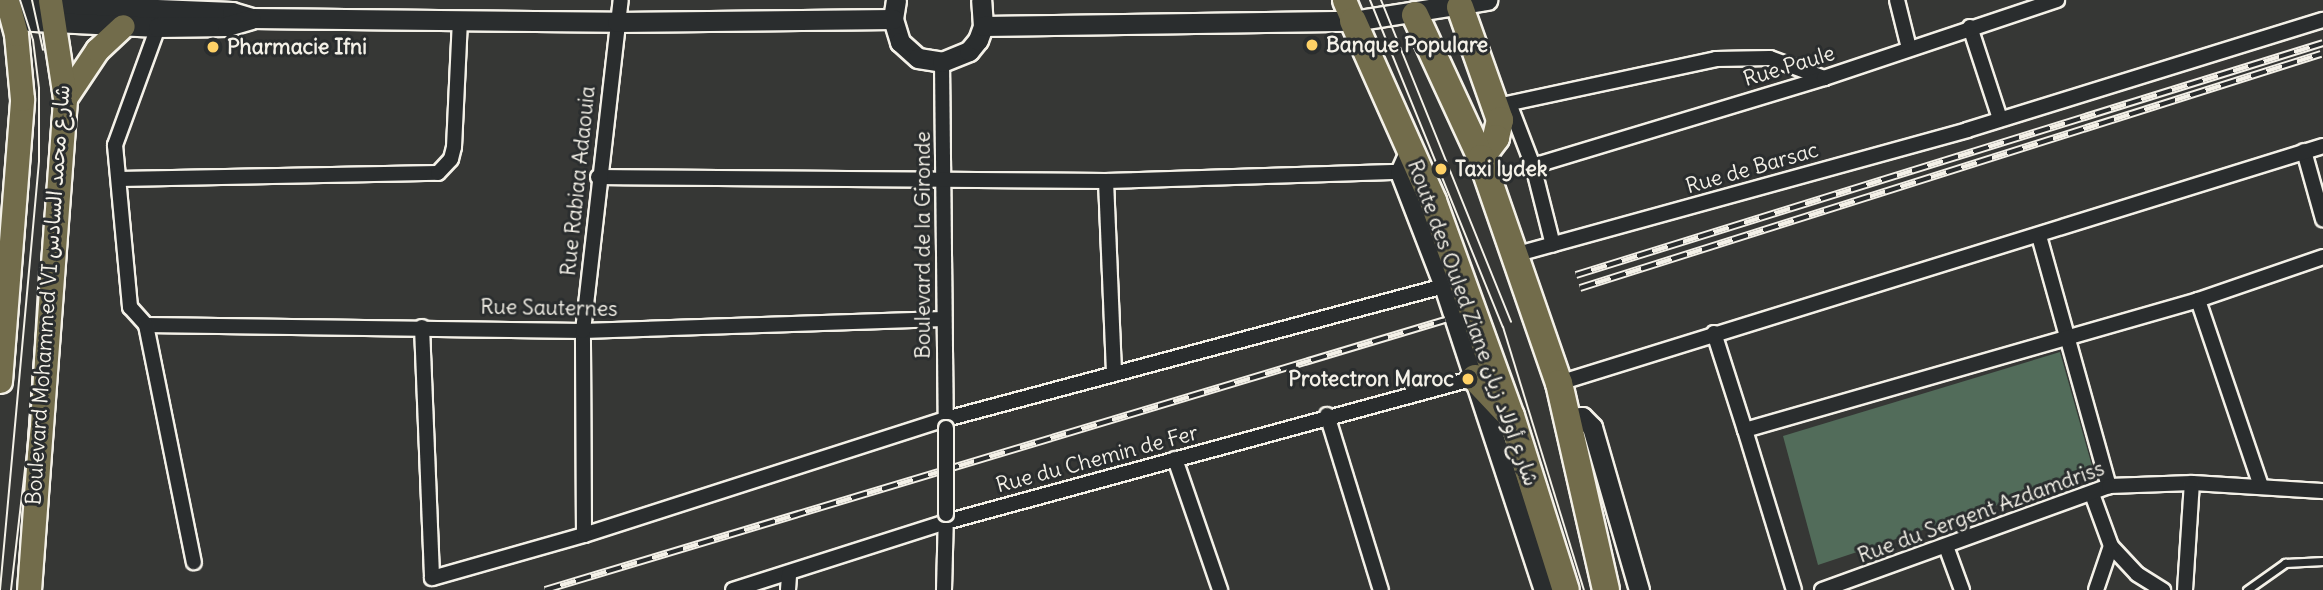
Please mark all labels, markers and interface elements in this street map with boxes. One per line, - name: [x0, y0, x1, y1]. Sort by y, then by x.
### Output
- place label: Banque Populare: [1326, 32, 1488, 58]
- place label: Pharmacie Ifni: [227, 34, 367, 60]
- marker: Banque Populare: [1304, 37, 1320, 53]
- marker: Pharmacie Ifni: [205, 39, 221, 55]
- street label: Rue Paule: [1740, 40, 1838, 92]
- street label: Boulevard Mohammed VI شارع محمد السادس: [21, 84, 75, 506]
- street label: Rue Rabiaa Adaouia: [556, 85, 600, 277]
- street label: Boulevard de la Gironde: [910, 131, 936, 359]
- street label: Rue de Barsac: [1683, 137, 1821, 199]
- street label: Route des Ouled Ziane شارع أولاد زيان: [1402, 156, 1544, 490]
- place label: Taxi lydek: [1455, 156, 1548, 182]
- marker: Taxi lydek: [1433, 161, 1449, 177]
- street label: Rue Sauternes: [480, 294, 618, 322]
- place label: Protectron Maroc: [1288, 366, 1454, 392]
- marker: Protectron Maroc: [1460, 371, 1476, 387]
- street label: Rue du Chemin de Fer: [993, 420, 1201, 498]
- street label: Rue du Sergent Azdamdriss: [1854, 456, 2108, 568]

